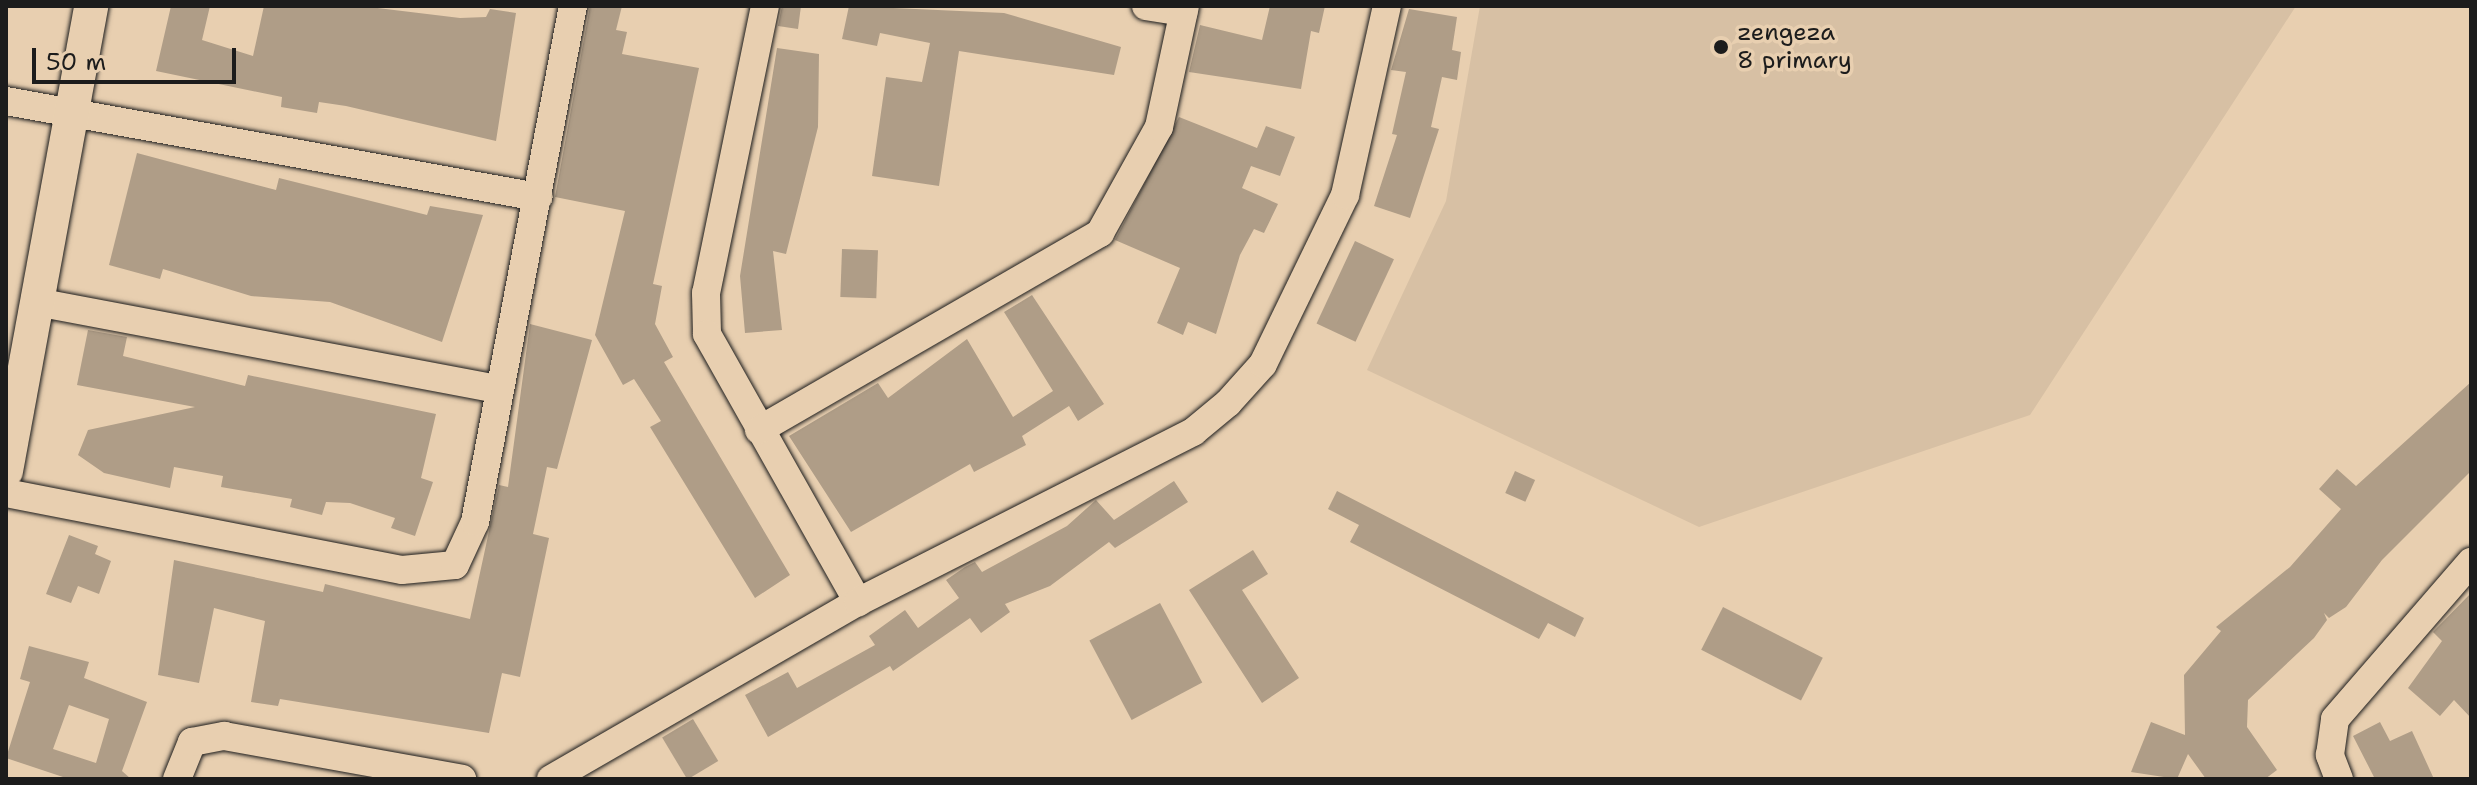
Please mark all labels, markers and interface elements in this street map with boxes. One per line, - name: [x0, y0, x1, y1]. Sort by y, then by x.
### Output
- place label: zengeza 8 primary: [1737, 19, 1852, 75]
- scale bar: [36, 32, 240, 82]
- marker: zengeza 8 primary: [1712, 38, 1730, 56]
- text: 50 m: [46, 46, 106, 78]

